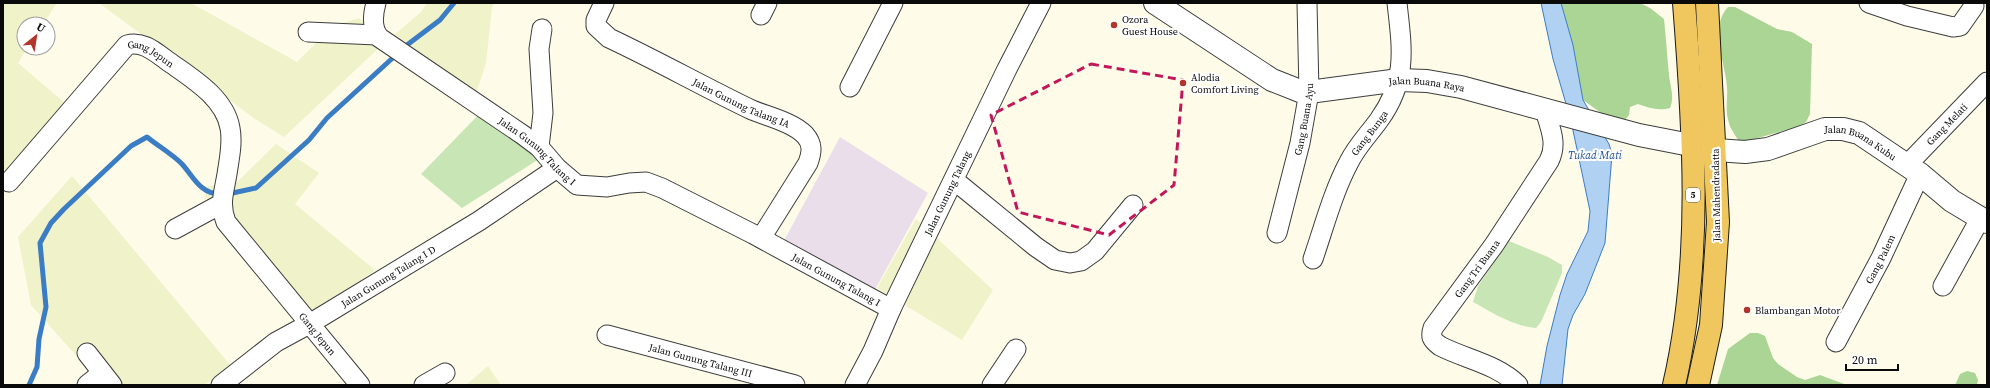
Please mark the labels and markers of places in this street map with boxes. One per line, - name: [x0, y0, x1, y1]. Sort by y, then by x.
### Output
- place label: Ozora Guest House: [1122, 13, 1178, 38]
- marker: Ozora Guest House: [1109, 20, 1119, 30]
- place label: Alodia Comfort Living: [1191, 71, 1259, 96]
- marker: Alodia Comfort Living: [1178, 78, 1188, 88]
- place label: Blambangan Motor: [1755, 304, 1841, 317]
- marker: Blambangan Motor: [1742, 305, 1752, 315]

